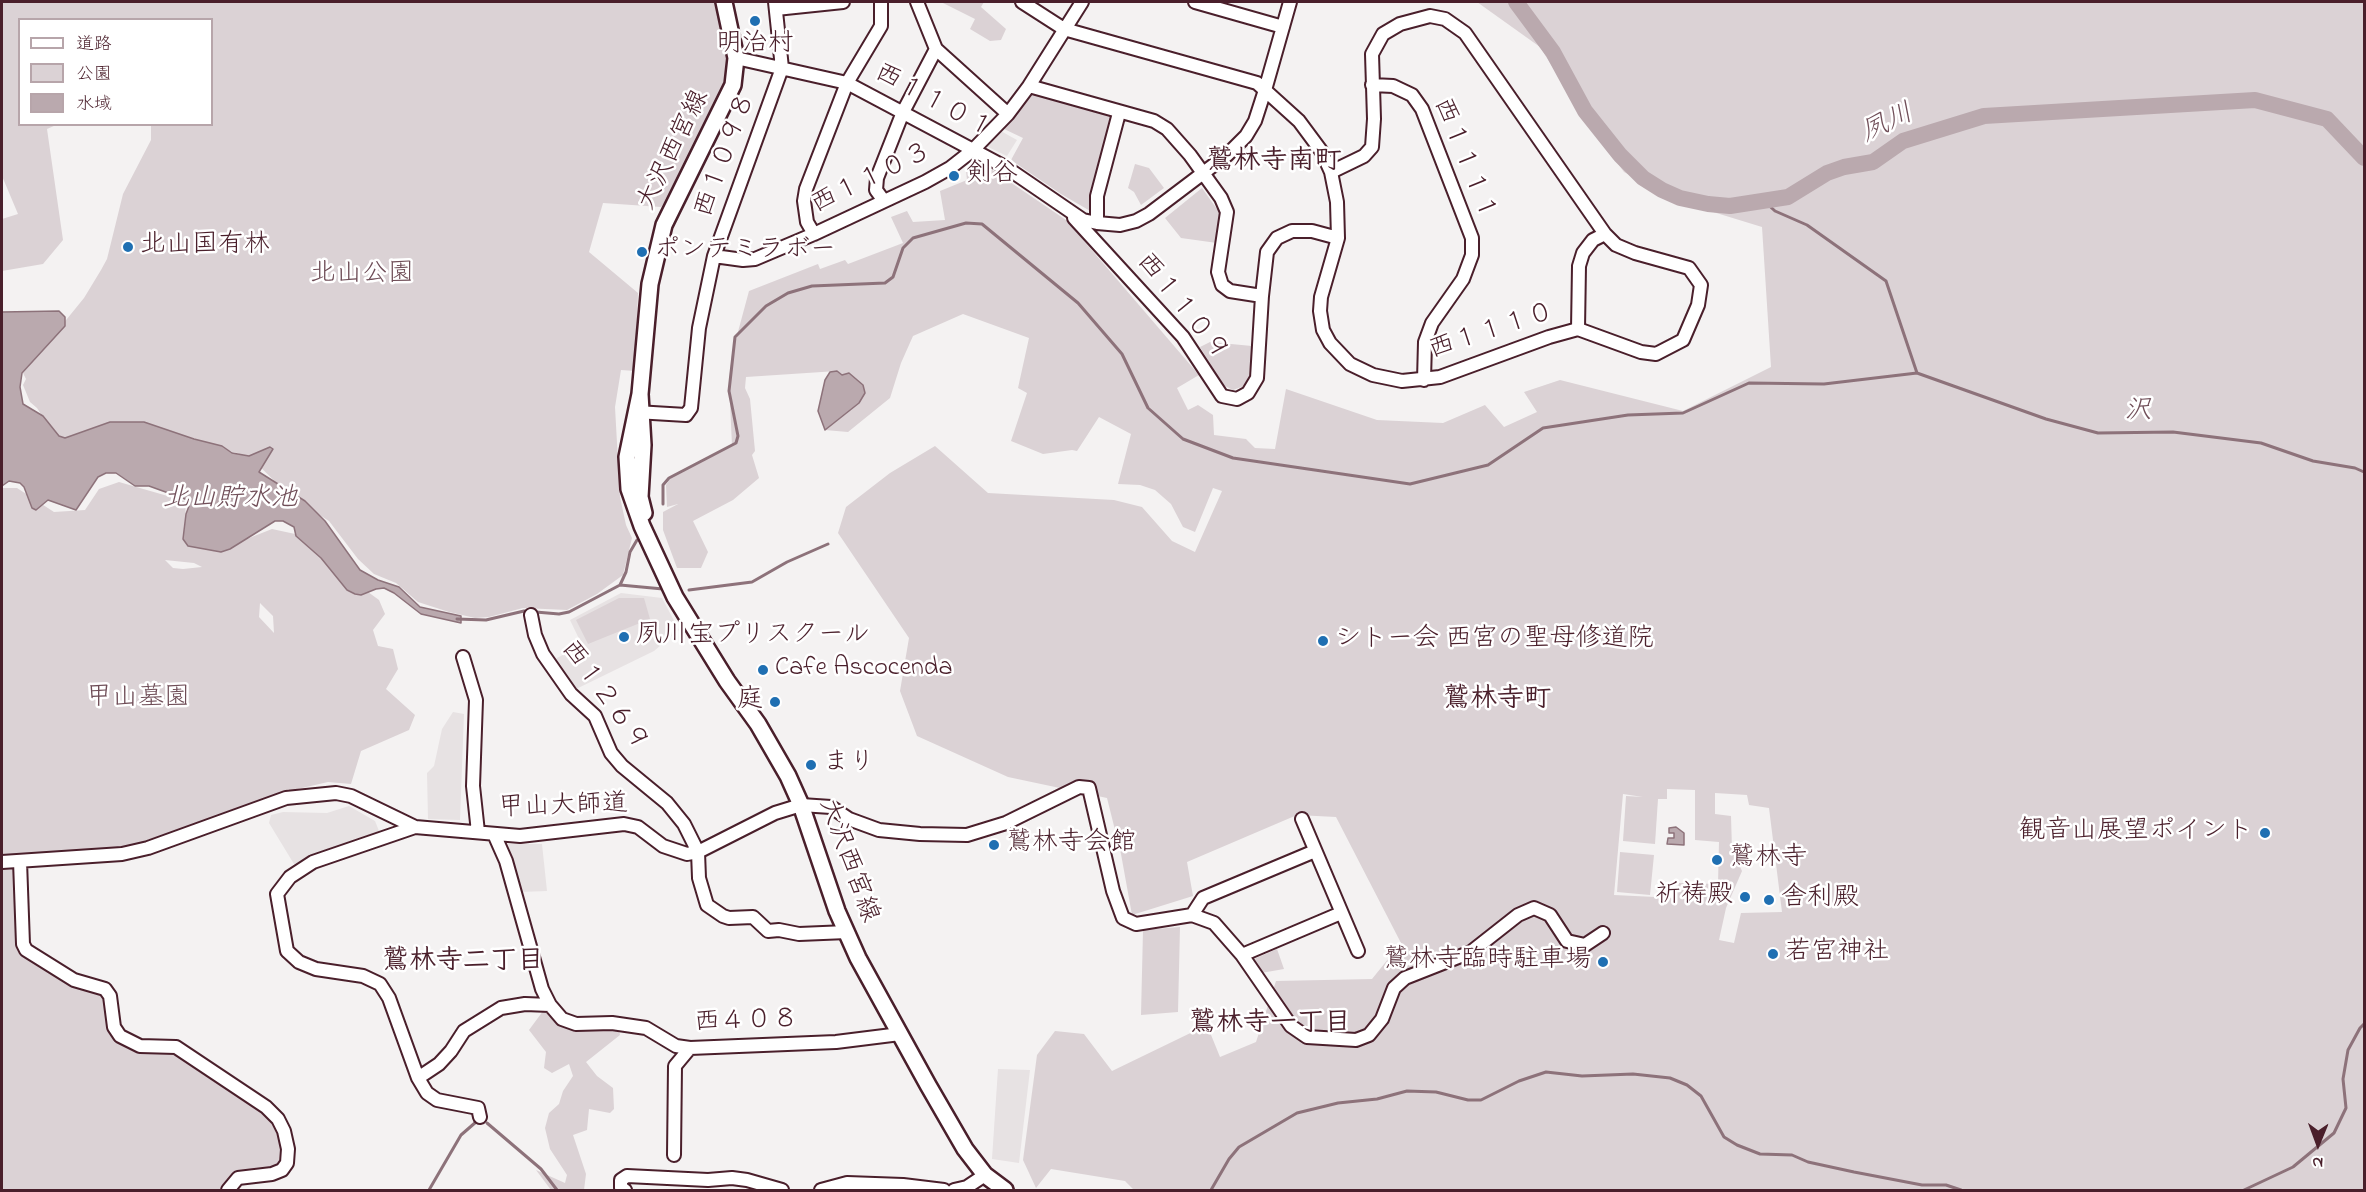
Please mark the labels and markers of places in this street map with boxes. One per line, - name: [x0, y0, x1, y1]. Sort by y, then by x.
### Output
- marker: 明治村: [748, 14, 762, 28]
- place label: 明治村: [716, 30, 794, 62]
- place label: 剣谷: [966, 160, 1018, 192]
- marker: 剣谷: [947, 169, 961, 183]
- place label: 北山国有林: [140, 231, 270, 263]
- place label: ポンテミラボー: [654, 236, 836, 268]
- marker: 北山国有林: [121, 240, 135, 254]
- marker: ポンテミラボー: [635, 245, 649, 259]
- place label: 夙川宝プリスクール: [636, 621, 870, 653]
- place label: シトー会 西宮の聖母修道院: [1335, 625, 1653, 657]
- marker: 夙川宝プリスクール: [617, 630, 631, 644]
- marker: シトー会 西宮の聖母修道院: [1316, 634, 1330, 648]
- place label: Cafe Ascocenda: [775, 654, 953, 686]
- marker: Cafe Ascocenda: [756, 663, 770, 677]
- place label: 庭: [737, 686, 763, 718]
- marker: 庭: [768, 695, 782, 709]
- place label: まり: [823, 749, 875, 781]
- marker: まり: [804, 758, 818, 772]
- place label: 観音山展望ポイント: [2019, 817, 2253, 849]
- marker: 観音山展望ポイント: [2258, 826, 2272, 840]
- place label: 鷲林寺会館: [1006, 829, 1136, 861]
- marker: 鷲林寺会館: [987, 838, 1001, 852]
- place label: 鷲林寺: [1729, 844, 1807, 876]
- marker: 鷲林寺: [1710, 853, 1724, 867]
- place label: 祈祷殿: [1655, 881, 1733, 913]
- place label: 舎利殿: [1781, 884, 1859, 916]
- marker: 祈祷殿: [1738, 890, 1752, 904]
- marker: 舎利殿: [1762, 893, 1776, 907]
- place label: 若宮神社: [1785, 938, 1889, 970]
- place label: 鷲林寺臨時駐車場: [1383, 946, 1591, 978]
- marker: 若宮神社: [1766, 947, 1780, 961]
- marker: 鷲林寺臨時駐車場: [1596, 955, 1610, 969]

